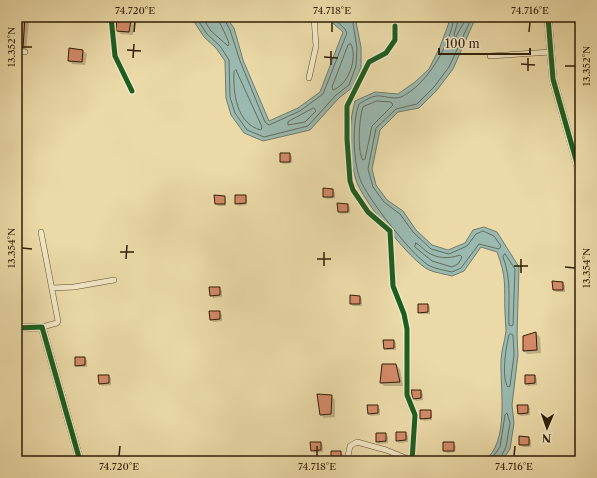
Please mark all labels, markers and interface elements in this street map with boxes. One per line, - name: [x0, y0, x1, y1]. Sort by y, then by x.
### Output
- text: 74.720°E: [115, 4, 155, 17]
- text: 74.718°E: [313, 4, 351, 17]
- text: 74.716°E: [511, 4, 549, 17]
- text: 13.352°N: [5, 27, 18, 67]
- scale bar: [439, 30, 530, 56]
- text: 100 m: [445, 36, 480, 51]
- text: 13.352°N: [580, 46, 593, 86]
- text: 13.354°N: [5, 228, 18, 268]
- text: 13.354°N: [580, 248, 593, 288]
- north arrow: [527, 408, 567, 448]
- text: N: [541, 431, 552, 445]
- text: 74.720°E: [99, 460, 139, 473]
- text: 74.718°E: [298, 460, 336, 473]
- text: 74.716°E: [495, 460, 533, 473]

